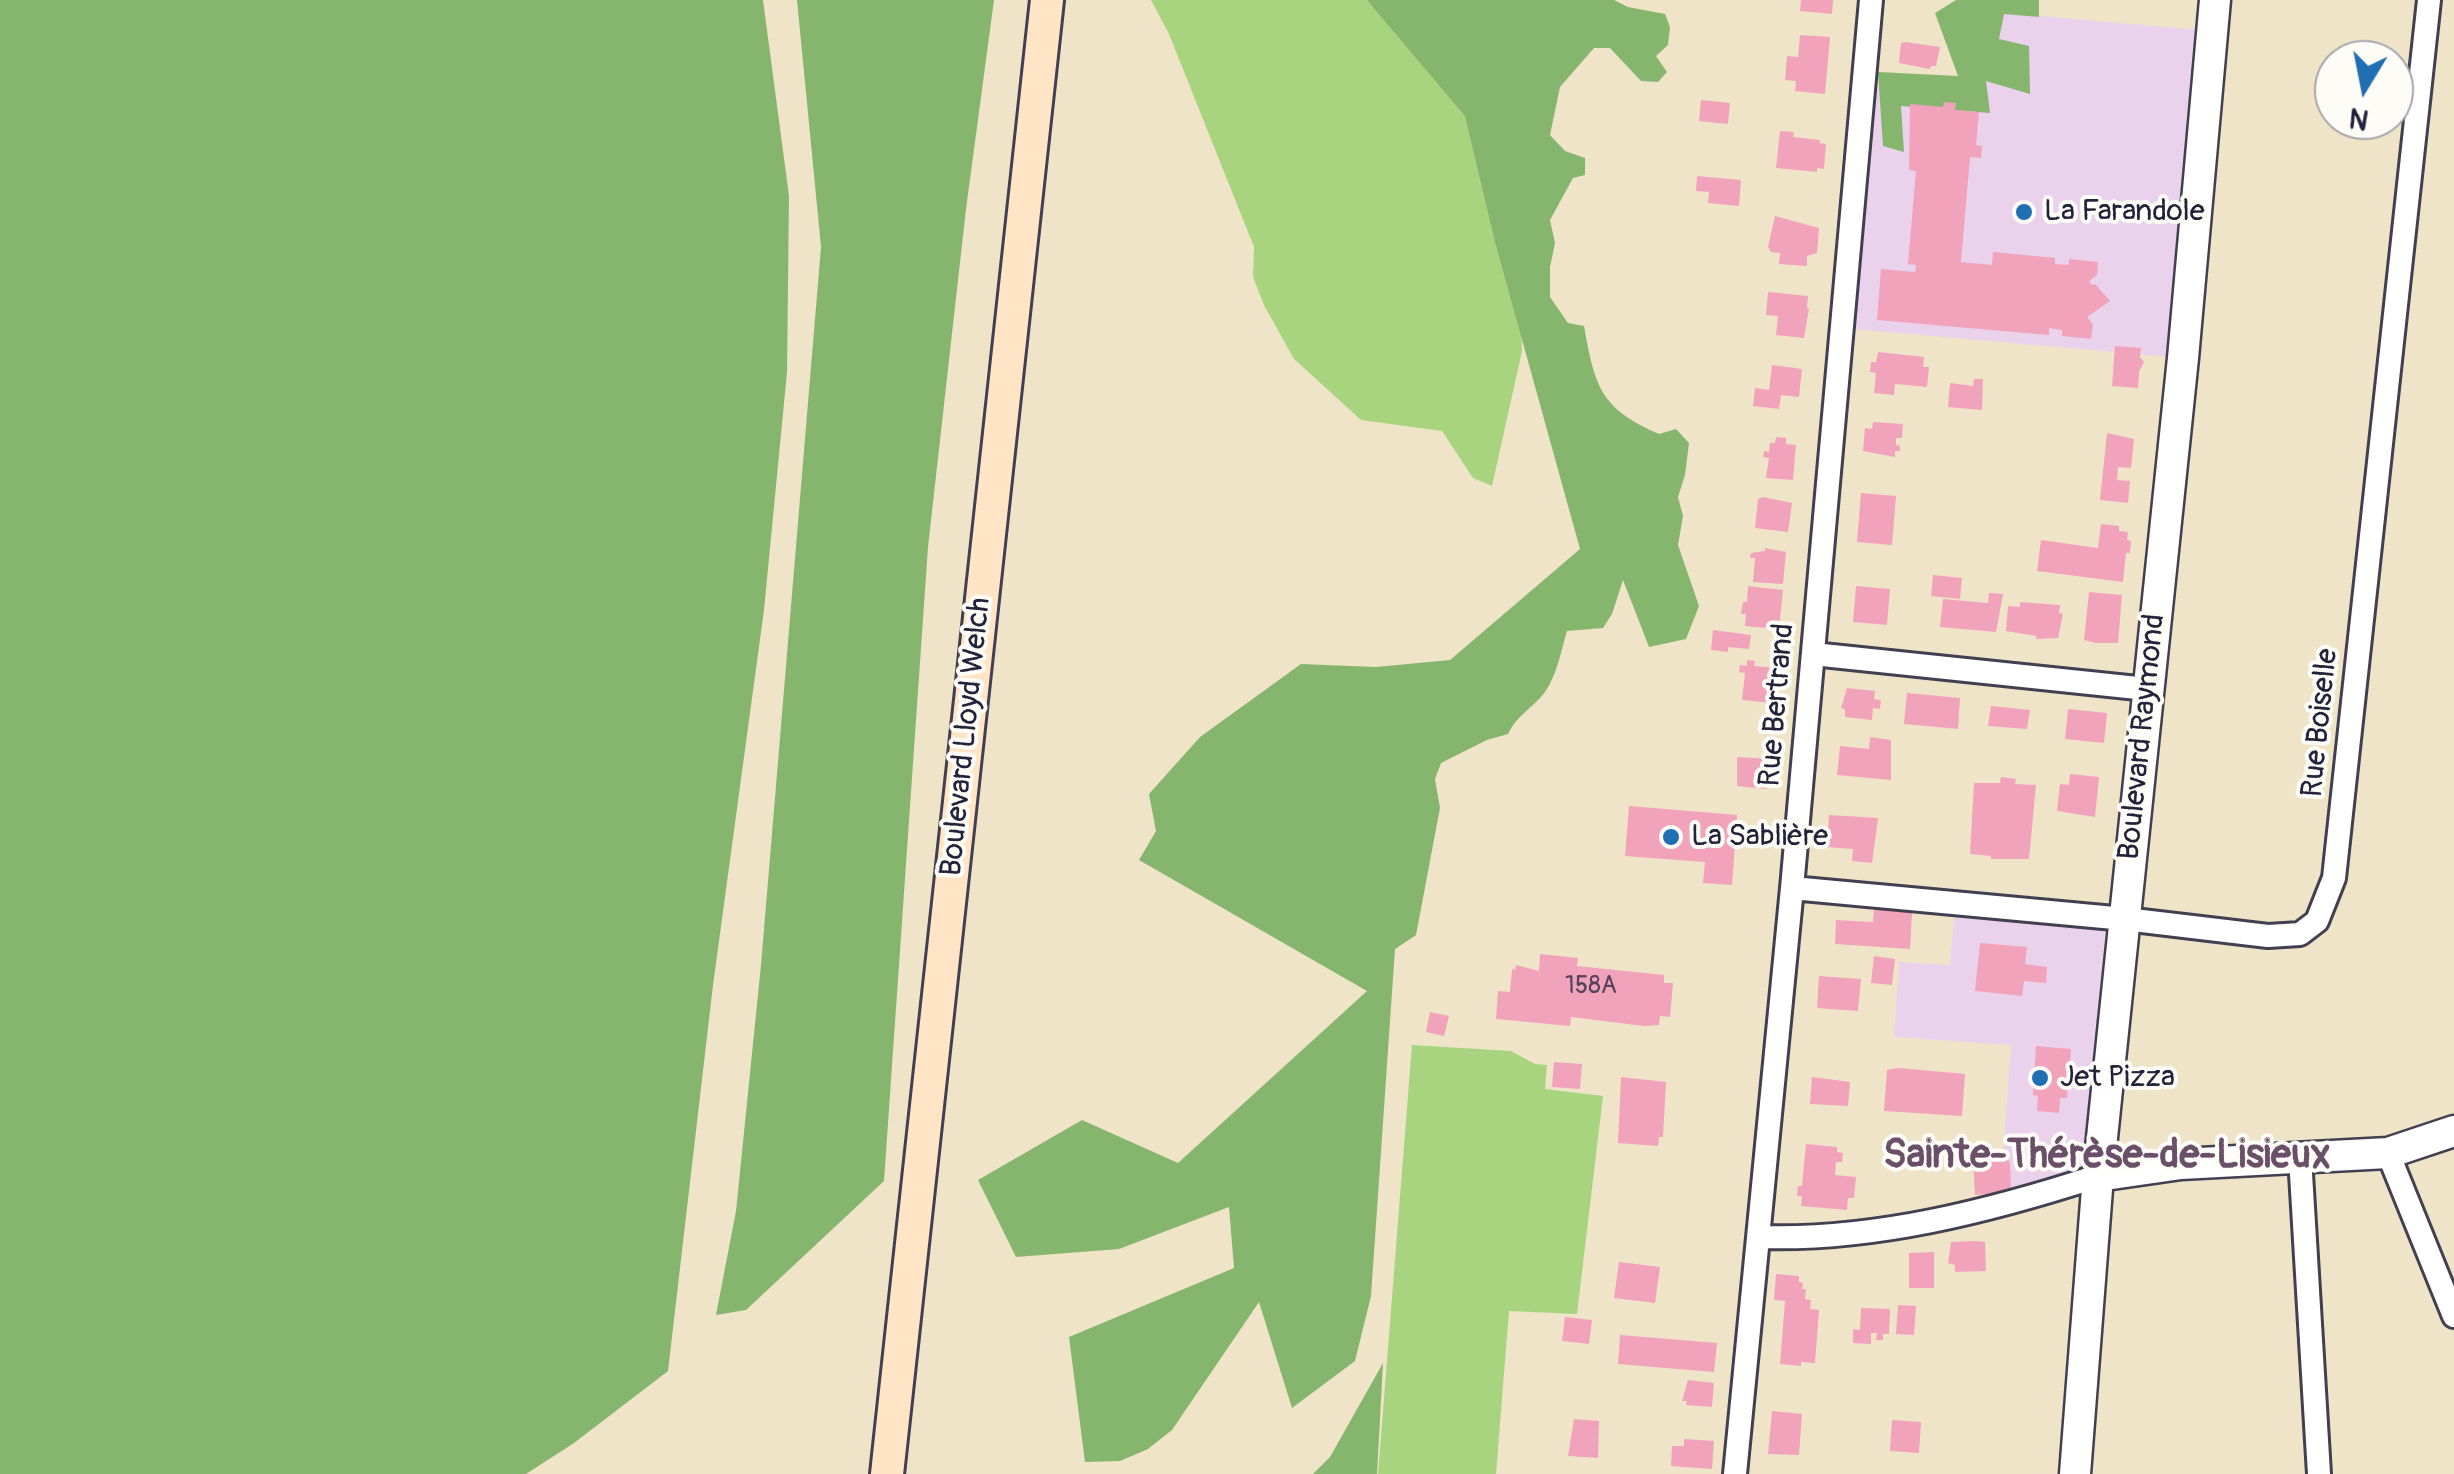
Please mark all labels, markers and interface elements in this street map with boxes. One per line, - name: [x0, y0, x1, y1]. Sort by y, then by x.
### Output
- north arrow: [2314, 40, 2414, 140]
- text: N: [2347, 99, 2371, 137]
- place label: La Farandole: [2044, 194, 2204, 230]
- marker: La Farandole: [2013, 201, 2035, 223]
- street label: Boulevard Lloyd Welch: [934, 596, 1000, 878]
- street label: Boulevard Raymond: [2112, 612, 2174, 862]
- street label: Rue Bertrand: [1753, 622, 1803, 788]
- street label: Rue Boiselle: [2295, 647, 2347, 799]
- place label: La Sablière: [1691, 819, 1828, 855]
- marker: La Sablière: [1660, 826, 1682, 848]
- house number: 158A: [1565, 972, 1617, 1002]
- place label: Jet Pizza: [2060, 1060, 2175, 1096]
- marker: Jet Pizza: [2029, 1067, 2051, 1089]
- district label: Sainte-Thérèse-de-Lisieux: [1883, 1133, 2331, 1181]

